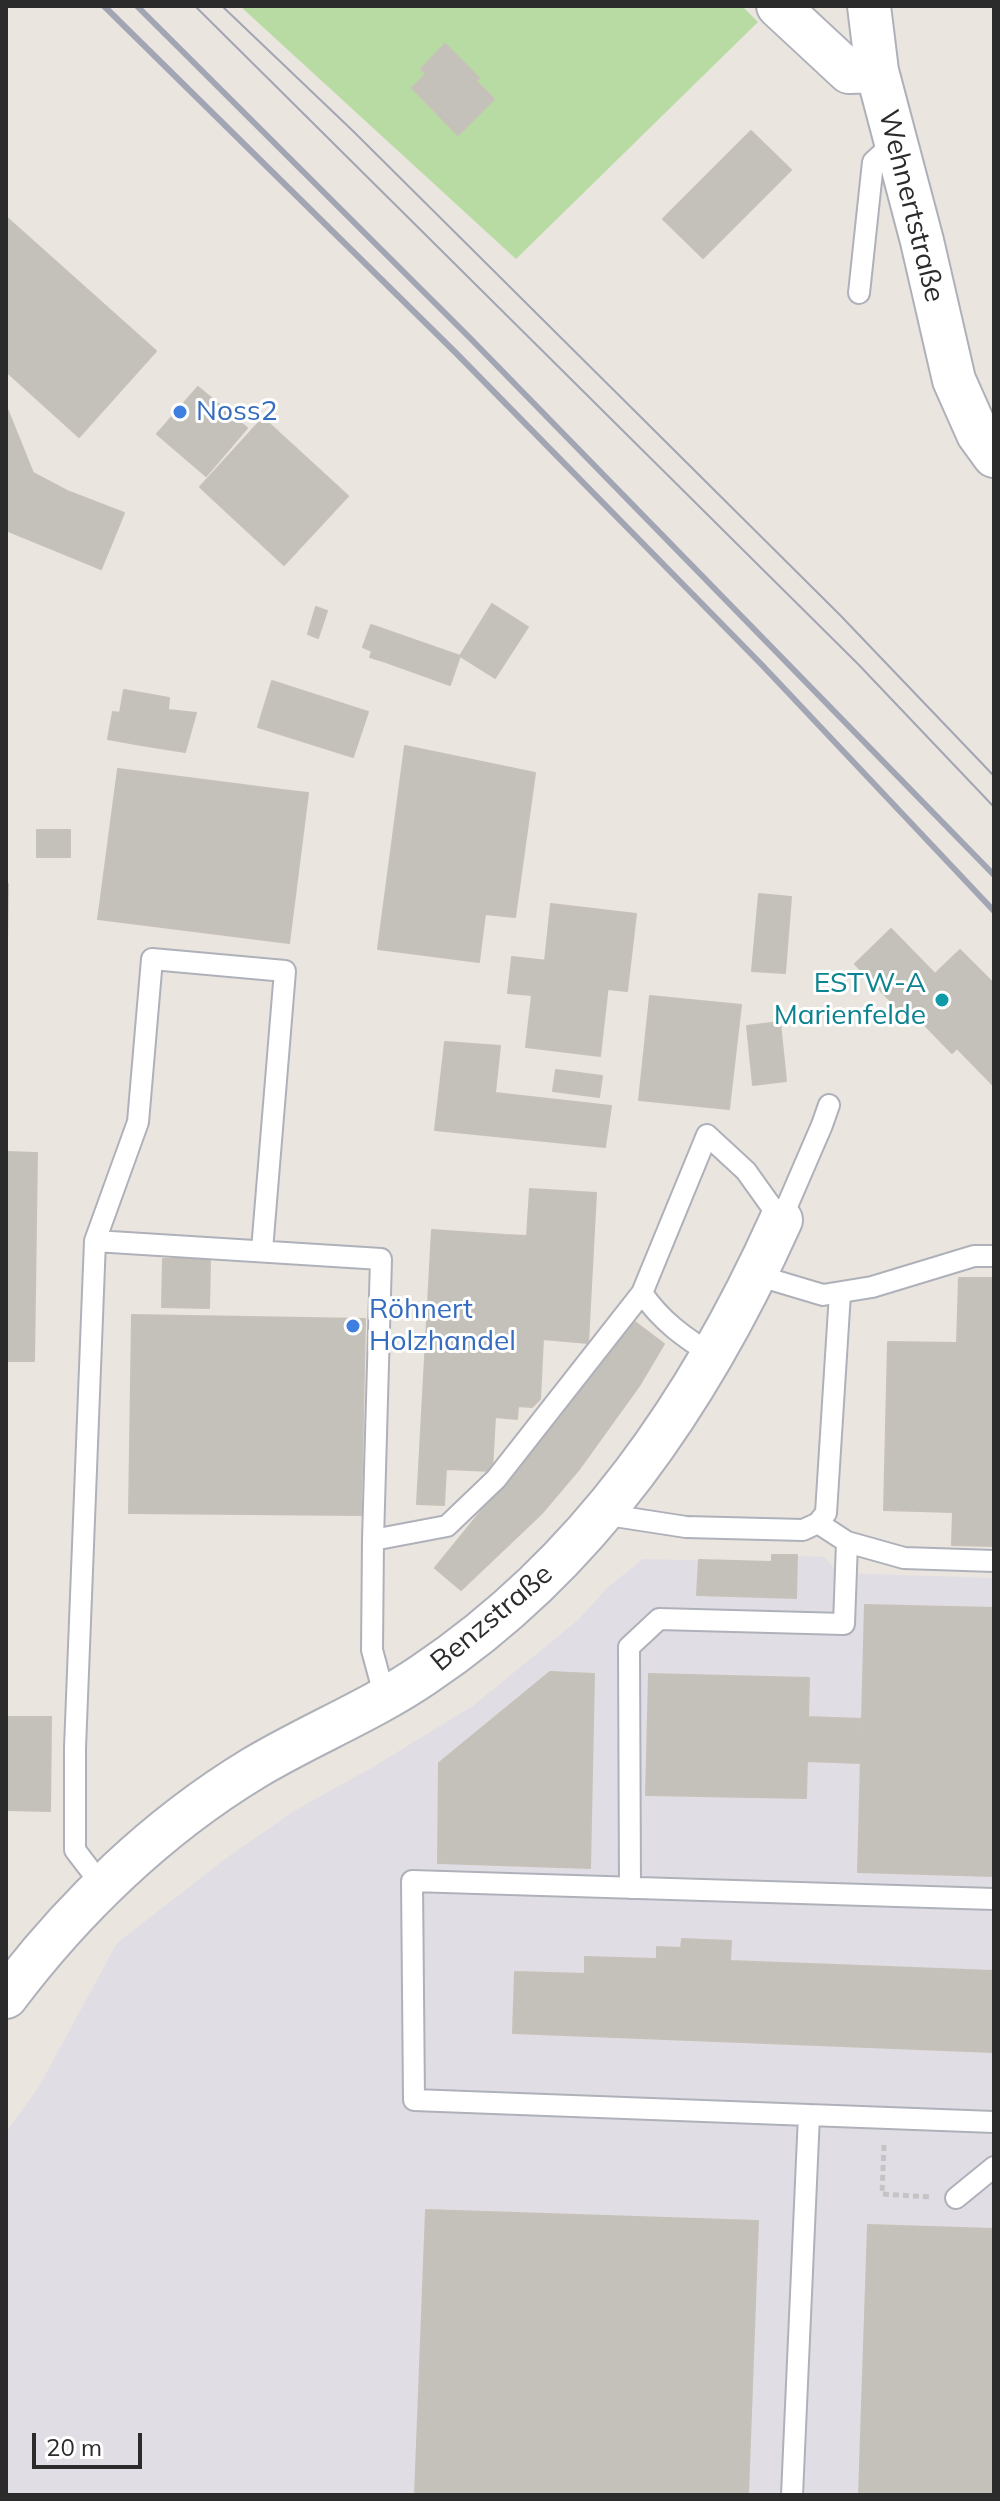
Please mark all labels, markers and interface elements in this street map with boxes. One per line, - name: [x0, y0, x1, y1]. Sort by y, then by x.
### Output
- street label: Wehnertstraße: [871, 106, 951, 306]
- place label: Noss2: [196, 395, 277, 429]
- marker: Noss2: [171, 403, 189, 421]
- place label: ESTW-A Marienfelde: [774, 967, 926, 1033]
- marker: ESTW-A Marienfelde: [933, 991, 951, 1009]
- place label: Röhnert Holzhandel: [369, 1293, 516, 1359]
- marker: Röhnert Holzhandel: [344, 1317, 362, 1335]
- street label: Benzstraße: [424, 1557, 560, 1679]
- scale bar: [36, 2417, 146, 2467]
- text: 20 m: [46, 2432, 102, 2462]

